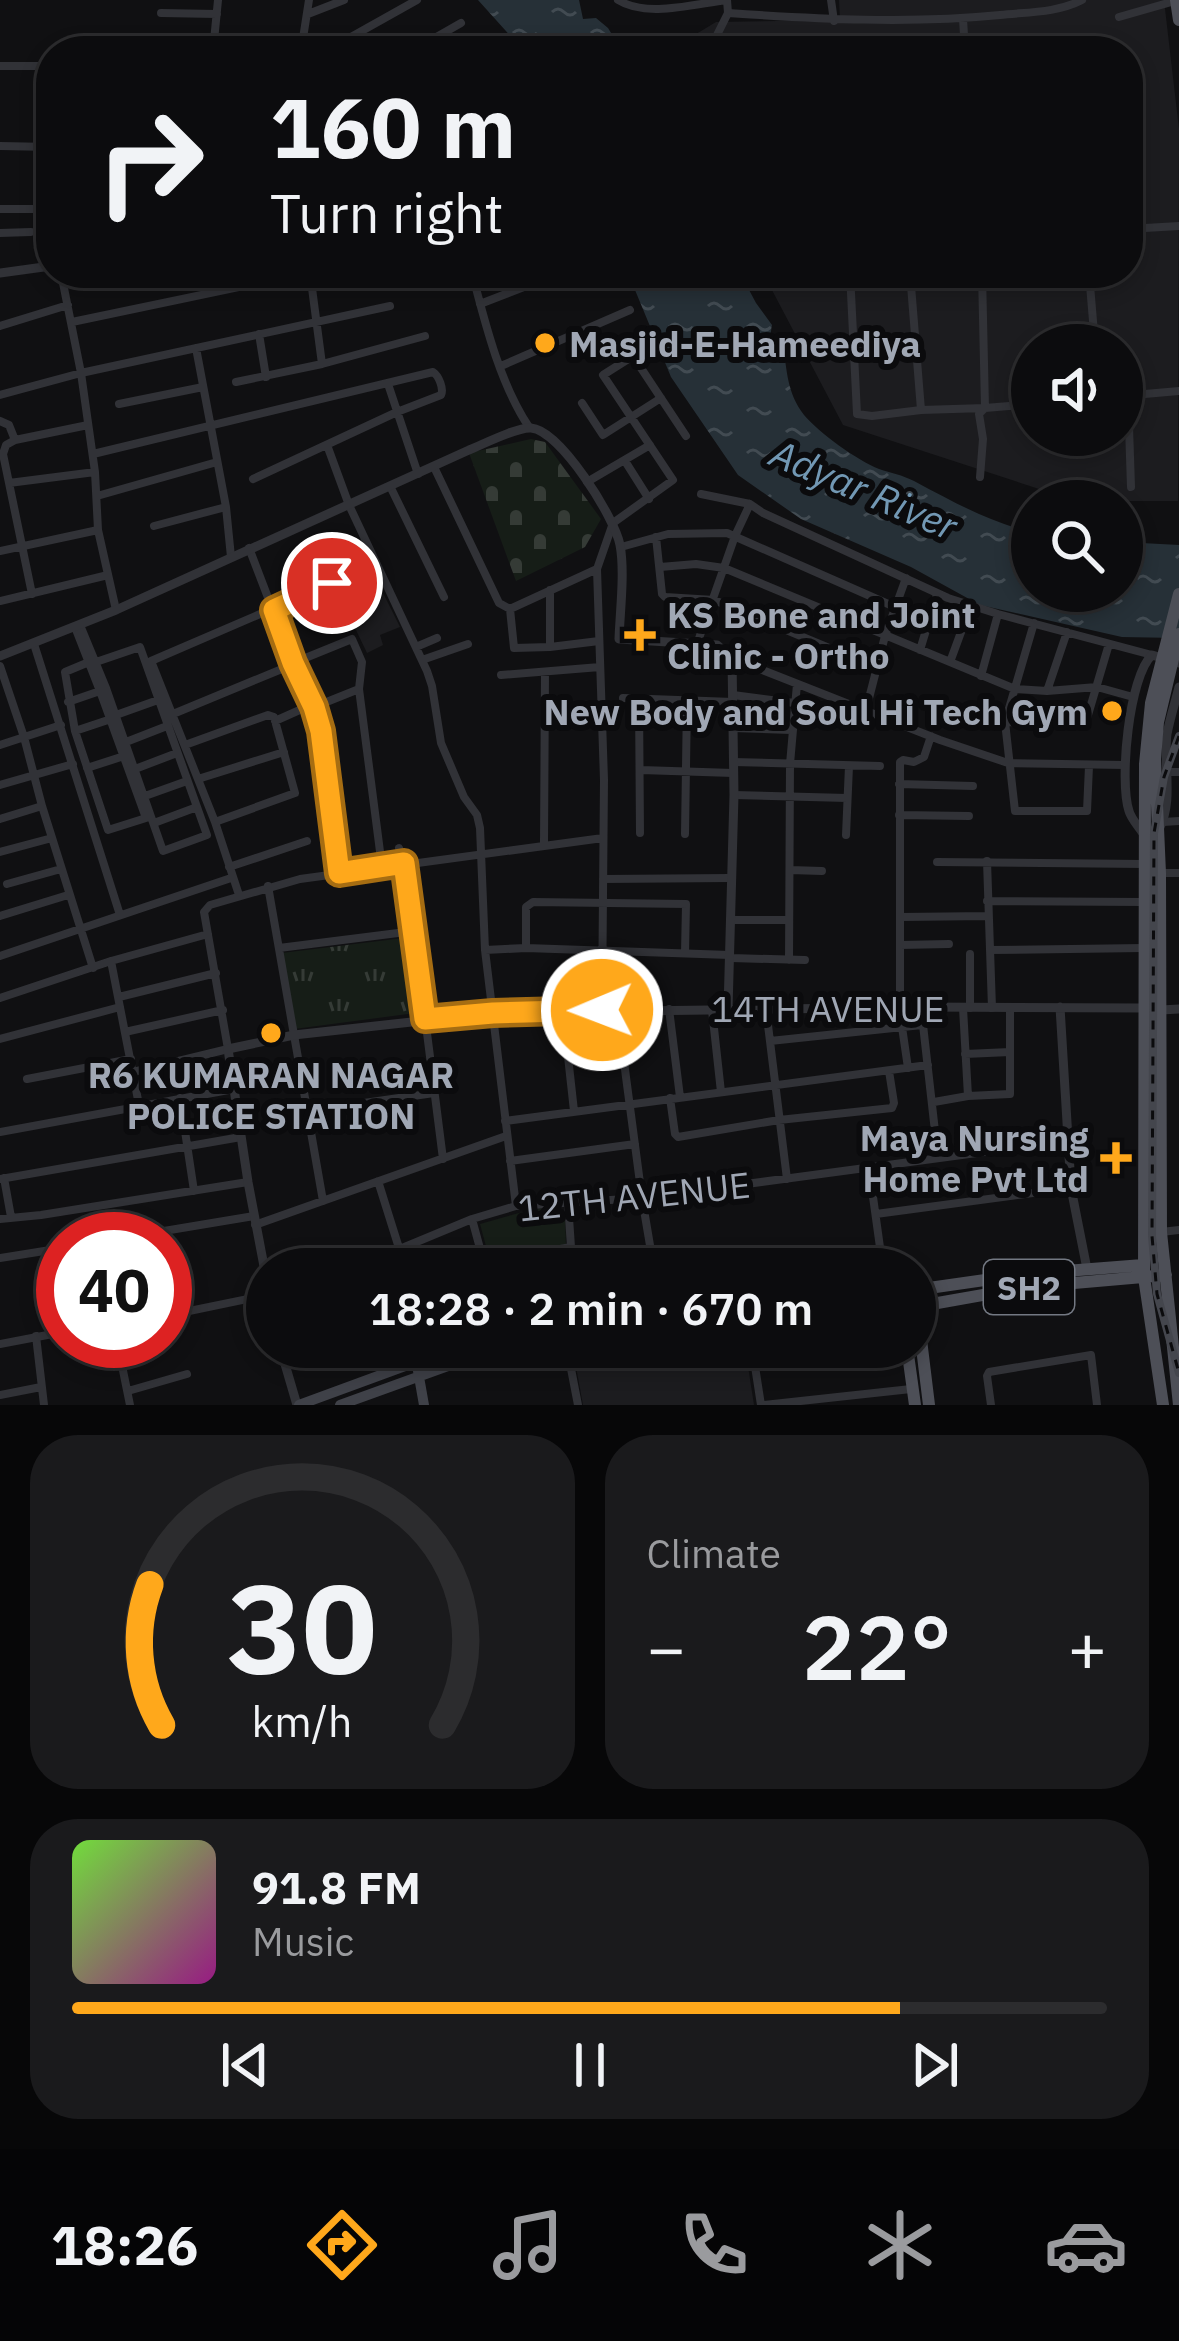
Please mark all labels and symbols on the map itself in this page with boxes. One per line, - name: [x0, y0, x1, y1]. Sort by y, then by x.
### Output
- place label: Masjid-E-Hameediya: [569, 320, 921, 367]
- marker: Masjid-E-Hameediya: [532, 330, 558, 356]
- water label: Adyar River: [761, 426, 967, 552]
- pin: [281, 532, 383, 634]
- place label: KS Bone and Joint Clinic - Ortho: [667, 591, 975, 679]
- marker: KS Bone and Joint Clinic - Ortho: [624, 619, 656, 651]
- place label: New Body and Soul Hi Tech Gym: [544, 688, 1088, 735]
- marker: New Body and Soul Hi Tech Gym: [1099, 698, 1125, 724]
- position arrow: [539, 947, 665, 1073]
- street label: 14TH AVENUE: [711, 985, 945, 1032]
- marker: R6 KUMARAN NAGAR POLICE STATION: [258, 1020, 284, 1046]
- place label: R6 KUMARAN NAGAR POLICE STATION: [88, 1051, 454, 1139]
- place label: Maya Nursing Home Pvt Ltd: [860, 1114, 1089, 1202]
- marker: Maya Nursing Home Pvt Ltd: [1100, 1142, 1132, 1174]
- street label: 12TH AVENUE: [516, 1160, 752, 1232]
- speed limit sign: 40: [36, 1212, 192, 1368]
- road number: SH2: [984, 1260, 1074, 1314]

